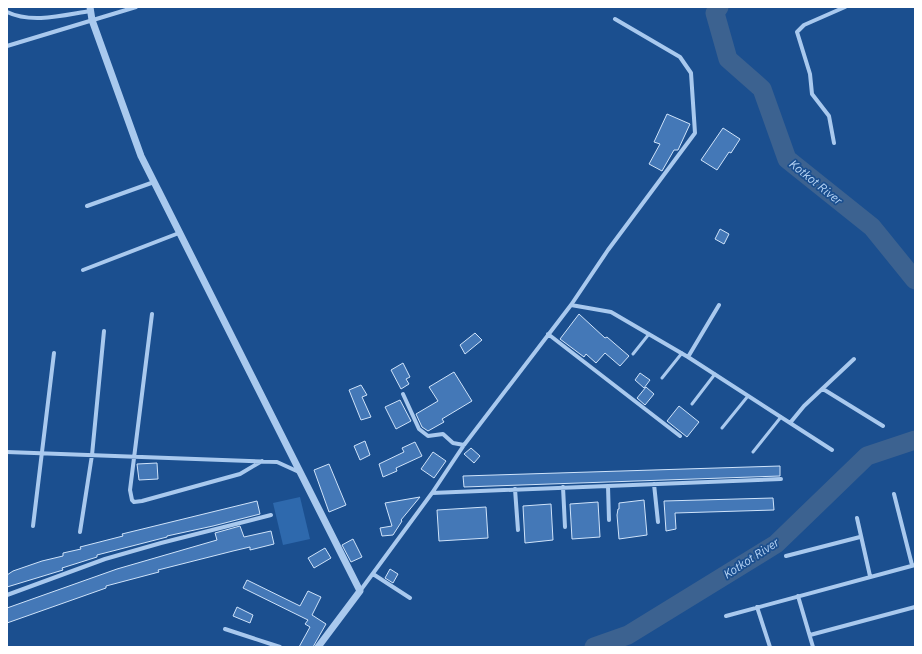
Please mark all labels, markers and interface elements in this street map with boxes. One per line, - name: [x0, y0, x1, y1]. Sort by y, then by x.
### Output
- water label: Kotkot River: [787, 156, 846, 208]
- water label: Kotkot River: [720, 534, 782, 582]

